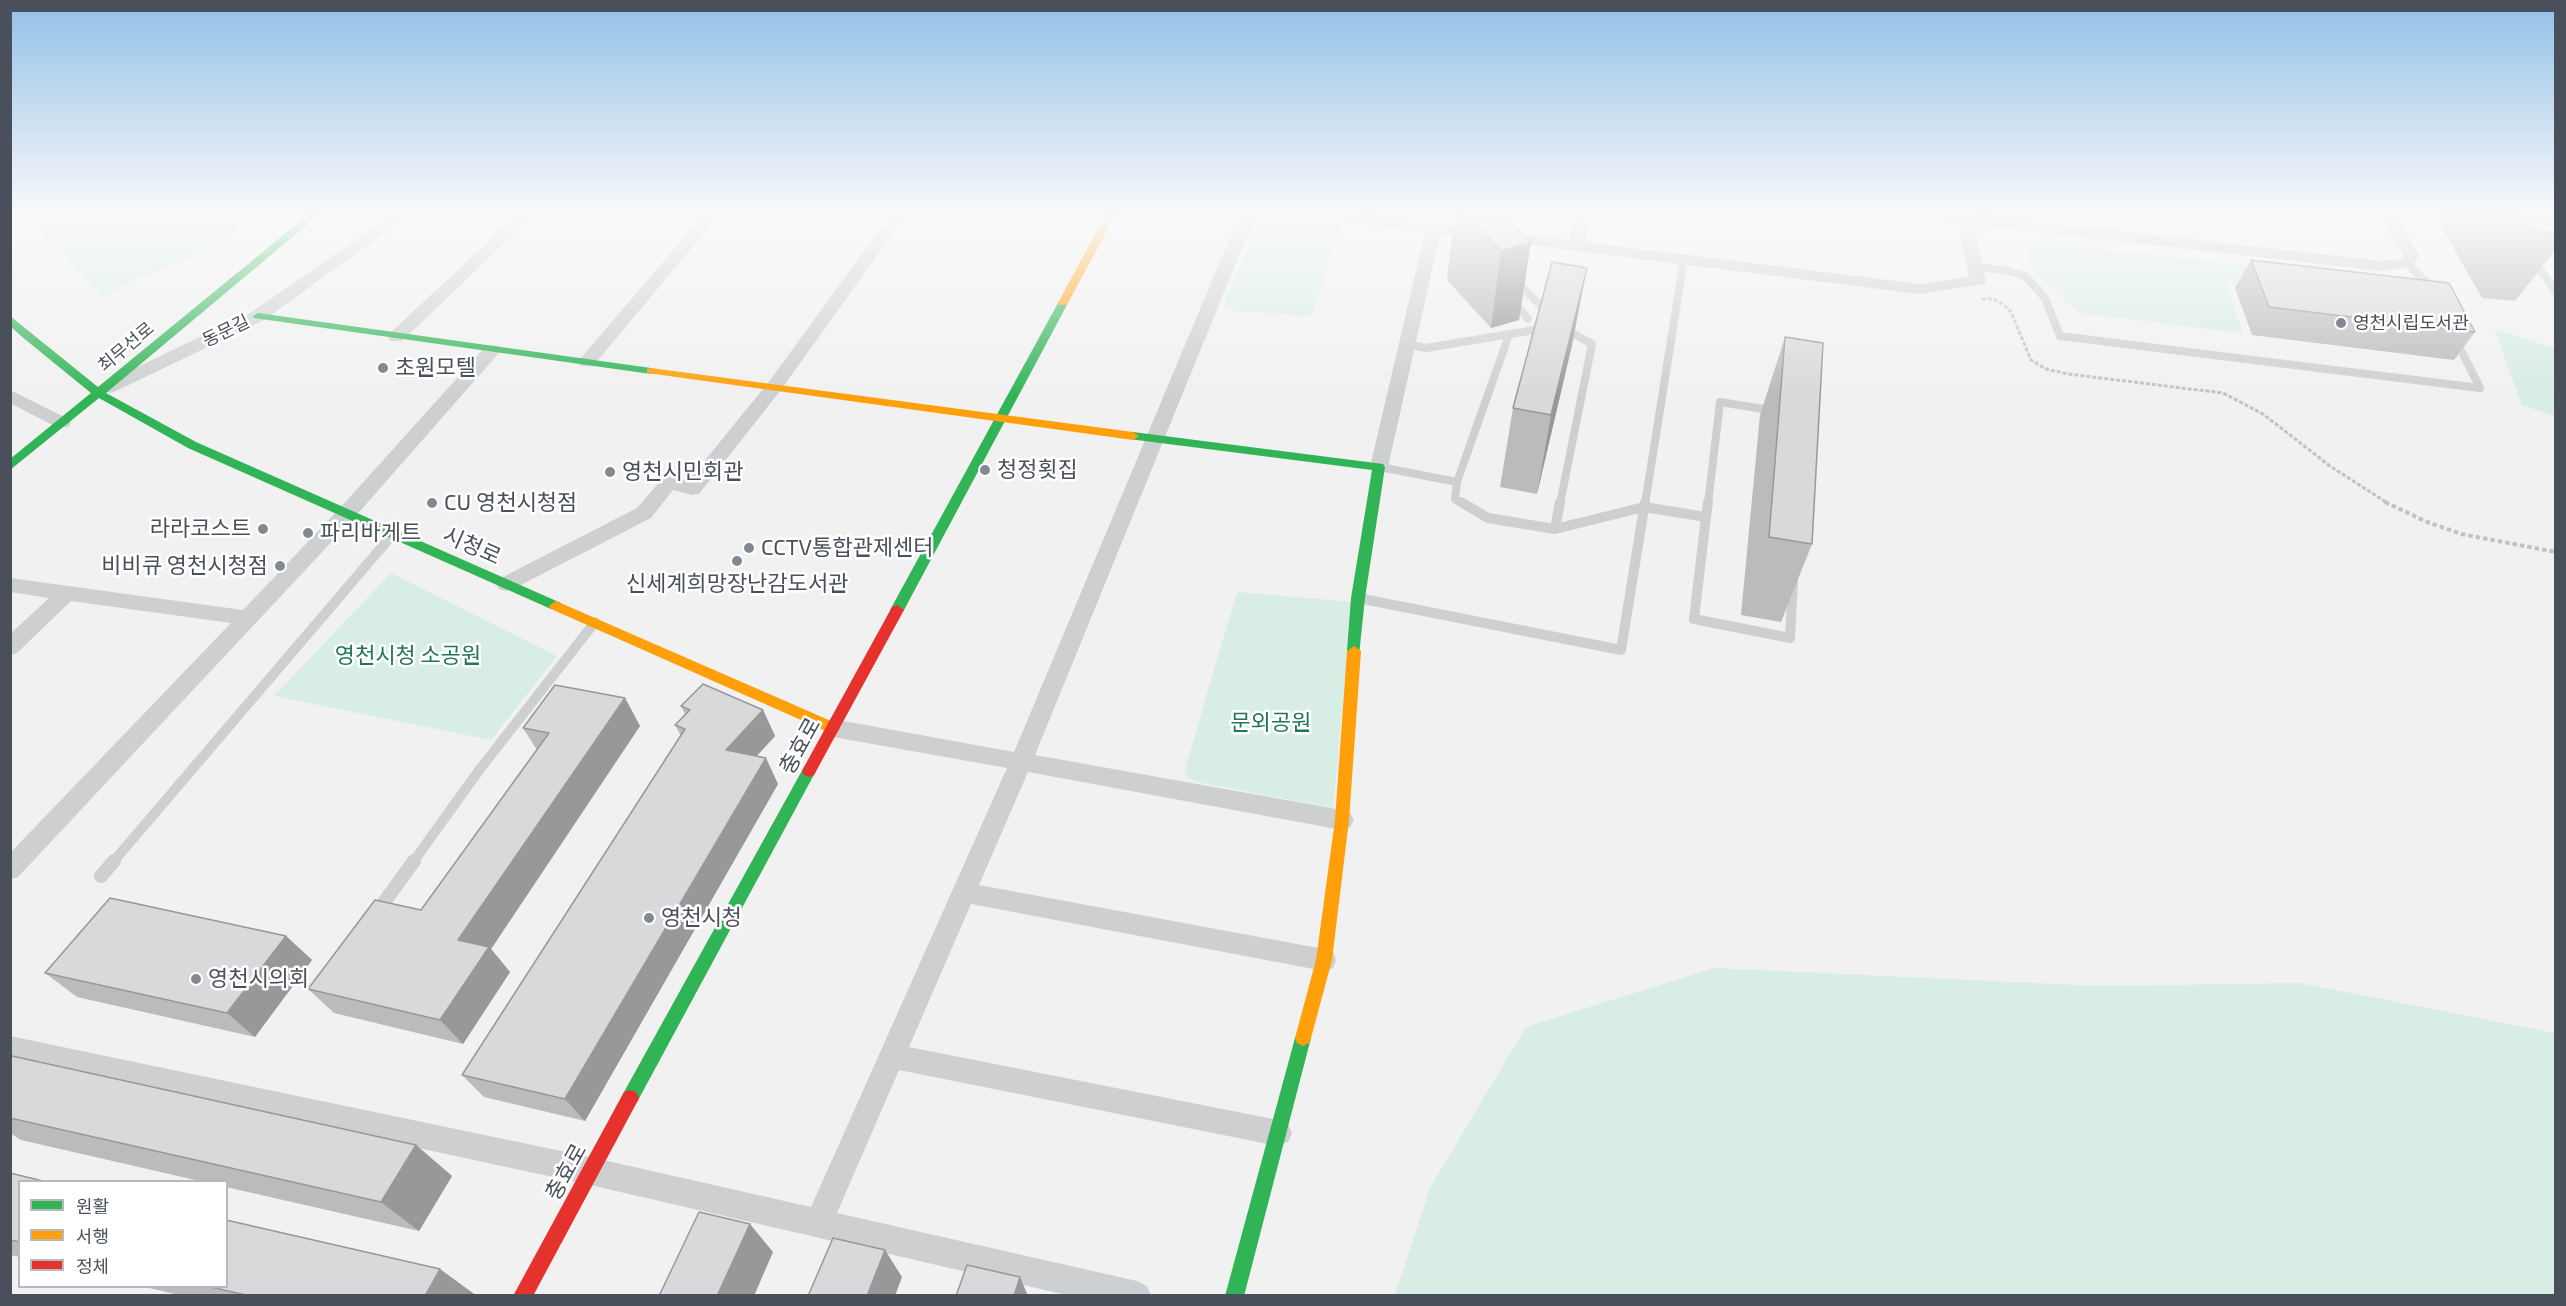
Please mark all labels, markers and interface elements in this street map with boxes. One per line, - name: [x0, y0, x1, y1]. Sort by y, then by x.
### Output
- street label: 동문길: [199, 310, 253, 352]
- place label: 영천시립도서관: [2353, 312, 2469, 334]
- marker: 영천시립도서관: [2334, 316, 2348, 330]
- street label: 최무선로: [94, 317, 158, 377]
- place label: 초원모텔: [395, 355, 476, 381]
- marker: 초원모텔: [376, 361, 390, 375]
- place label: 청정횟집: [997, 457, 1078, 483]
- place label: 영천시민회관: [622, 459, 743, 485]
- marker: 청정횟집: [978, 463, 992, 477]
- marker: 영천시민회관: [603, 465, 617, 479]
- place label: CU 영천시청점: [444, 490, 577, 516]
- marker: CU 영천시청점: [425, 496, 439, 510]
- place label: 라라코스트: [150, 516, 251, 542]
- place label: 파리바게트: [320, 520, 421, 546]
- marker: 라라코스트: [256, 522, 270, 536]
- street label: 시청로: [439, 522, 505, 570]
- marker: 파리바게트: [301, 526, 315, 540]
- place label: CCTV통합관제센터: [761, 535, 933, 561]
- marker: CCTV통합관제센터: [742, 541, 756, 555]
- place label: 비비큐 영천시청점: [101, 553, 268, 579]
- marker: 신세계희망장난감도서관: [730, 554, 744, 568]
- marker: 비비큐 영천시청점: [273, 559, 287, 573]
- place label: 신세계희망장난감도서관: [626, 571, 848, 597]
- park label: 영천시청 소공원: [335, 643, 481, 669]
- park label: 문외공원: [1231, 710, 1311, 736]
- street label: 충효로: [774, 713, 826, 779]
- place label: 영천시청: [661, 905, 742, 931]
- marker: 영천시청: [642, 911, 656, 925]
- place label: 영천시의회: [208, 966, 309, 992]
- marker: 영천시의회: [189, 972, 203, 986]
- street label: 충효로: [540, 1139, 592, 1205]
- legend: [18, 1180, 228, 1288]
- text: 원활: [76, 1195, 109, 1217]
- text: 서행: [76, 1225, 109, 1247]
- text: 정체: [76, 1255, 109, 1277]

